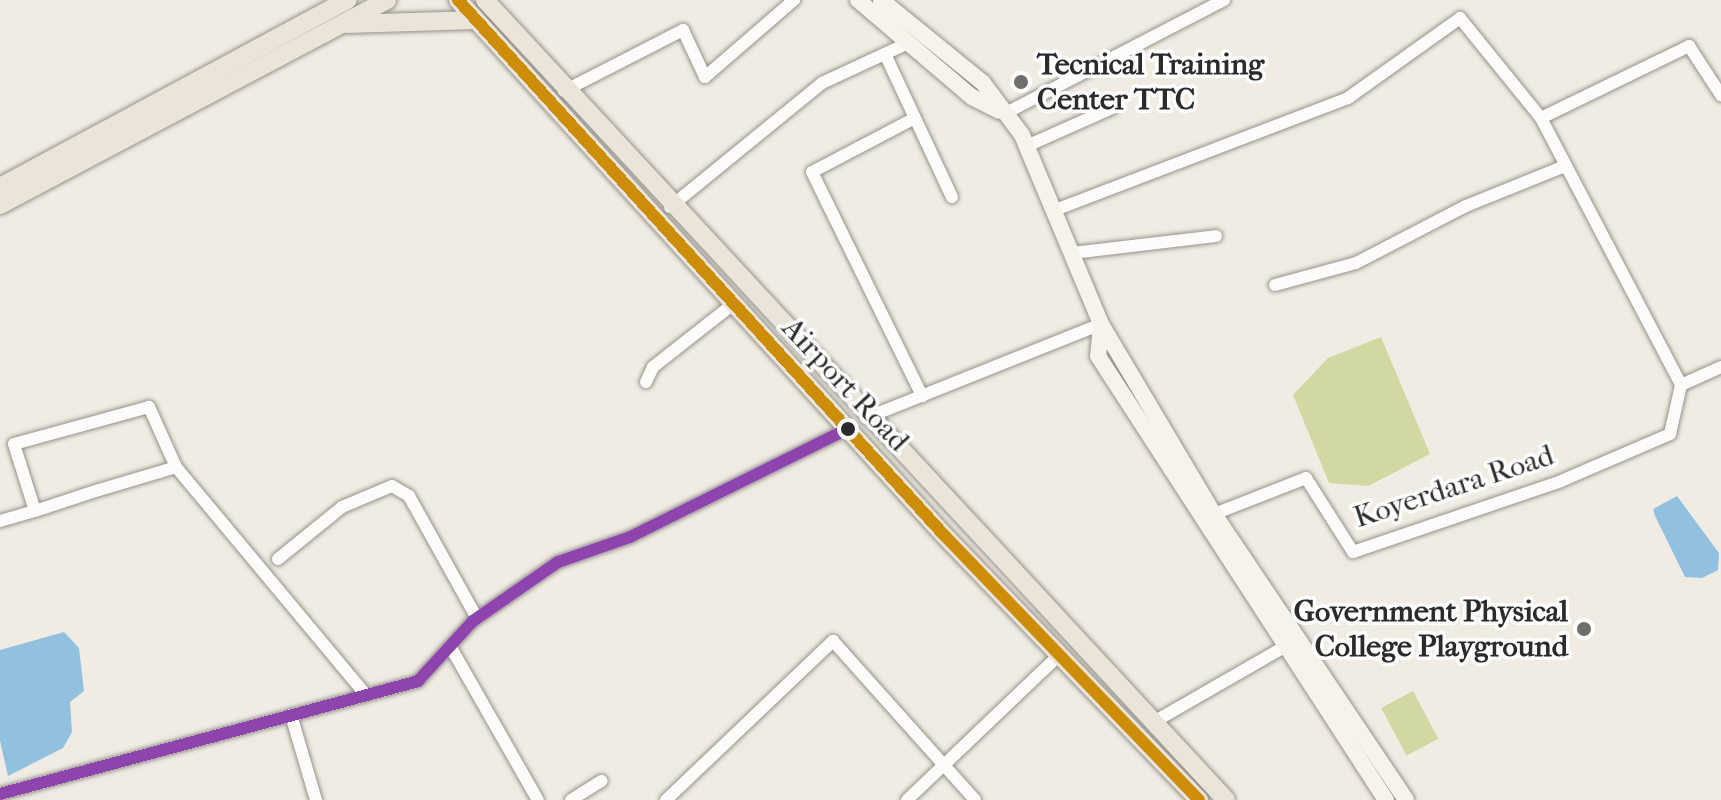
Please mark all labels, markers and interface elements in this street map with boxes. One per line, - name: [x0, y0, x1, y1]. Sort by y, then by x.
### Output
- place label: Tecnical Training Center TTC: [1037, 47, 1264, 118]
- marker: Tecnical Training Center TTC: [1012, 73, 1030, 91]
- street label: Airport Road: [774, 311, 916, 459]
- unlabelled marker: [840, 421, 856, 437]
- street label: Koyerdara Road: [1349, 438, 1559, 536]
- place label: Government Physical College Playground: [1294, 594, 1568, 664]
- marker: Government Physical College Playground: [1575, 620, 1593, 638]

